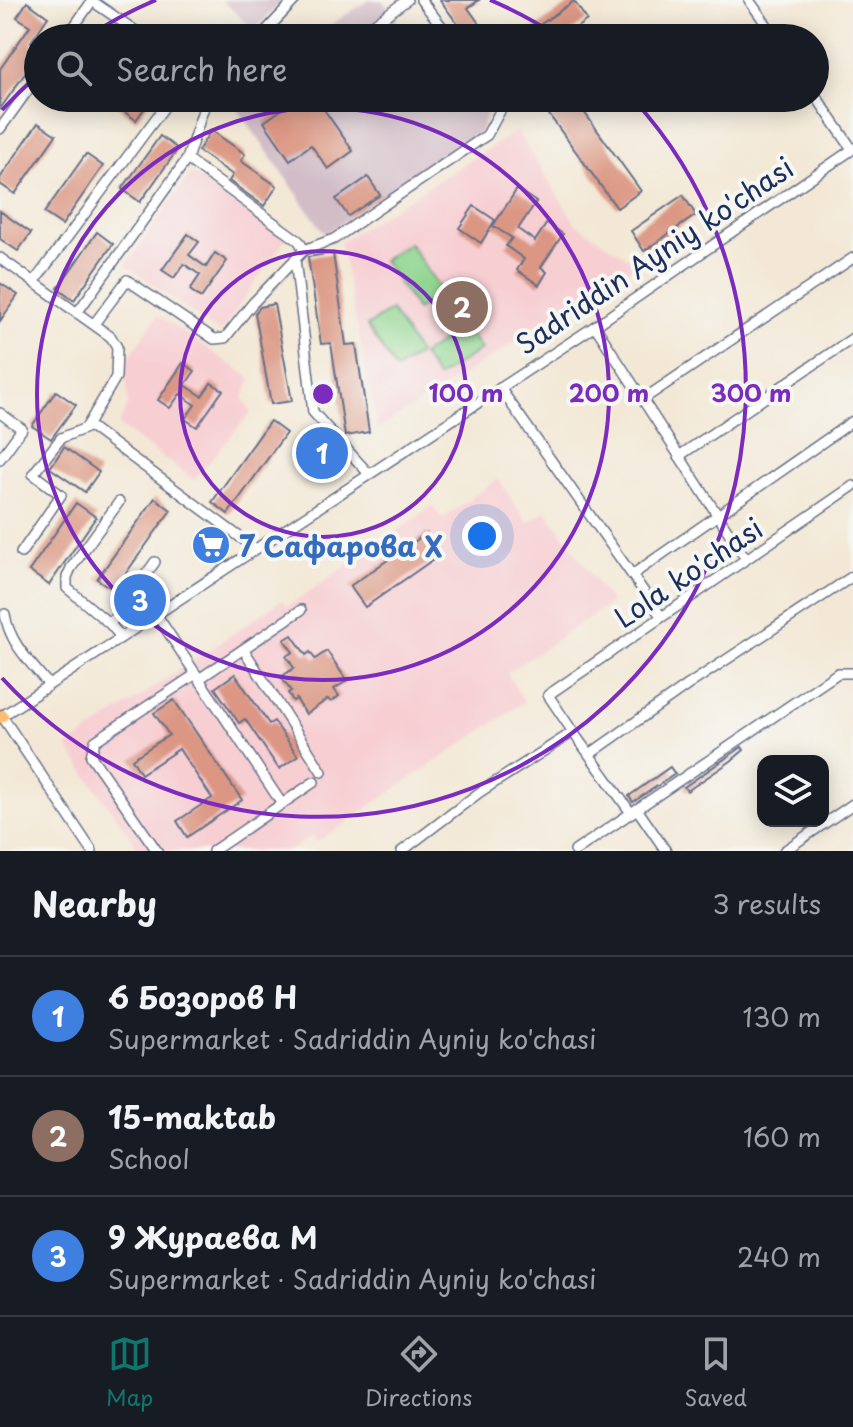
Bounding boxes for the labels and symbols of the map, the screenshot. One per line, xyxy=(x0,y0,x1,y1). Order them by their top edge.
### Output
street label: Sadriddin Ayniy ko'chasi xyxy=(506,146,802,364)
pin: 2 xyxy=(436,277,488,337)
text: 100 m xyxy=(429,374,503,410)
text: 200 m xyxy=(569,374,649,410)
text: 300 m xyxy=(710,374,792,410)
centre of rings xyxy=(309,380,337,408)
pin: 1 xyxy=(296,423,348,483)
street label: Lola ko'chasi xyxy=(605,506,771,638)
your location xyxy=(462,516,502,556)
supermarket icon: 7 Сафарова Х xyxy=(190,524,232,566)
place label: 7 Сафарова Х xyxy=(239,524,442,567)
pin: 3 xyxy=(114,570,166,630)

